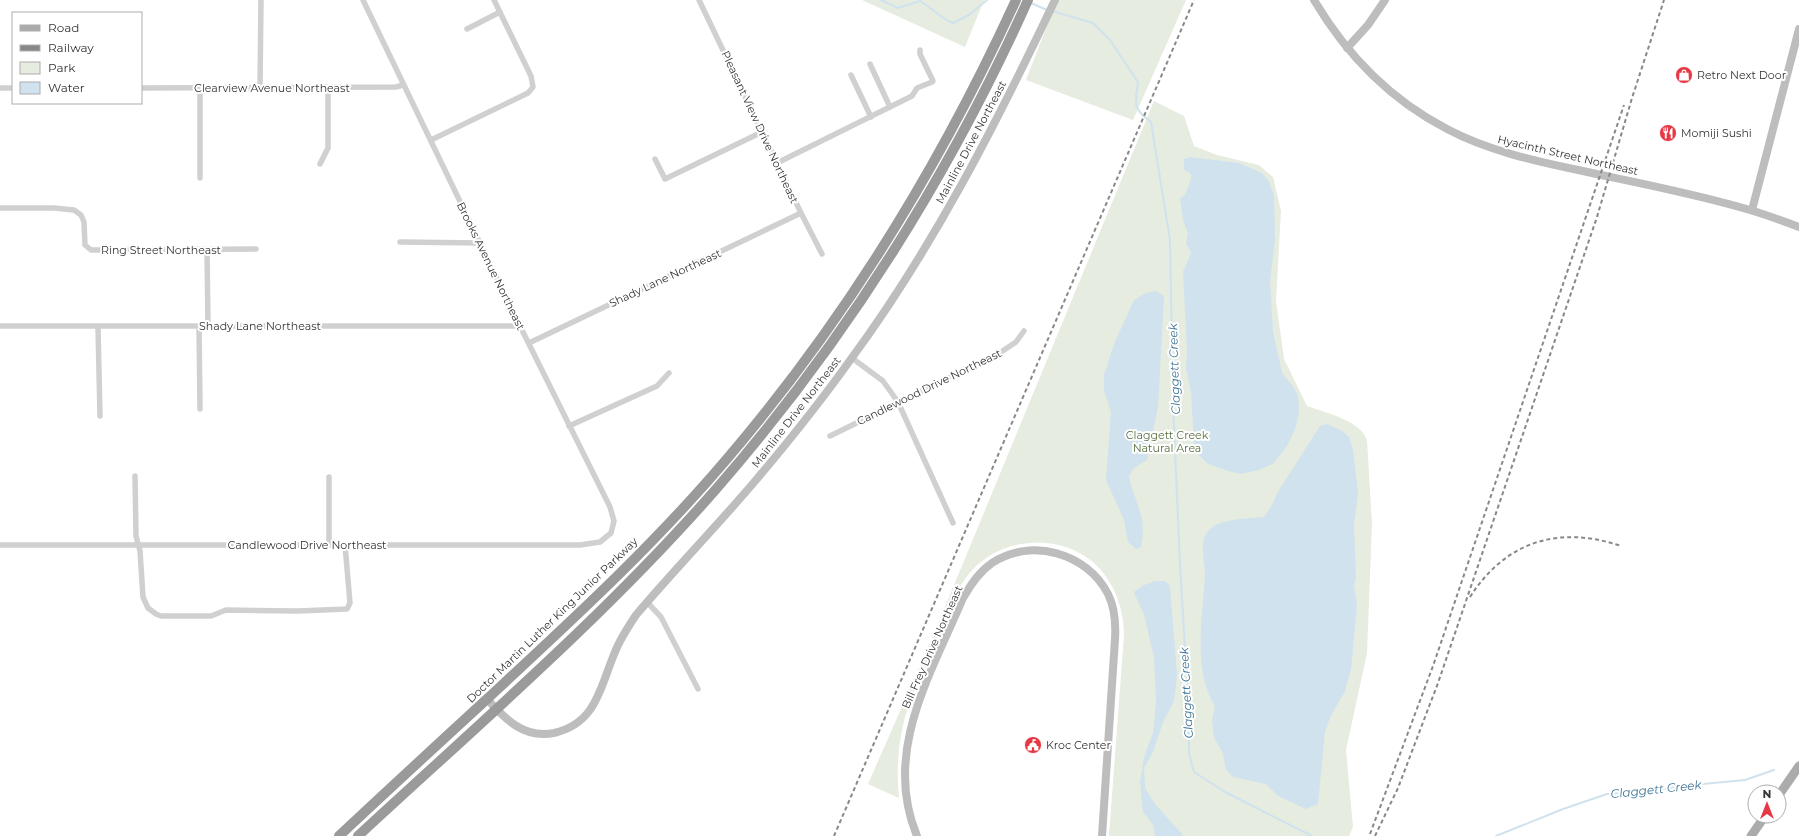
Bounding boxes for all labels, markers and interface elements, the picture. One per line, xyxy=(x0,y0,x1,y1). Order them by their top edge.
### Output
legend xyxy=(12,12,142,104)
text: Road xyxy=(48,20,79,35)
text: Railway xyxy=(48,40,94,55)
street label: Pleasant View Drive Northeast xyxy=(718,48,802,206)
text: Park xyxy=(48,60,76,75)
shop icon: Retro Next Door xyxy=(1674,65,1694,85)
place label: Retro Next Door xyxy=(1697,68,1786,82)
street label: Mainline Drive Northeast xyxy=(933,78,1010,206)
text: Water xyxy=(48,80,85,95)
street label: Clearview Avenue Northeast xyxy=(194,81,350,95)
restaurant icon: Momiji Sushi xyxy=(1658,123,1678,143)
place label: Momiji Sushi xyxy=(1681,126,1752,140)
street label: Hyacinth Street Northeast xyxy=(1496,132,1640,178)
street label: Brooks Avenue Northeast xyxy=(454,200,528,333)
street label: Ring Street Northeast xyxy=(101,243,222,257)
street label: Shady Lane Northeast xyxy=(607,246,724,310)
street label: Shady Lane Northeast xyxy=(199,319,322,333)
water label: Claggett Creek xyxy=(1165,322,1183,415)
street label: Candlewood Drive Northeast xyxy=(854,346,1004,428)
street label: Mainline Drive Northeast xyxy=(748,353,844,470)
park label: Claggett Creek Natural Area xyxy=(1126,428,1209,455)
street label: Doctor Martin Luther King Junior Parkway xyxy=(464,534,640,706)
street label: Candlewood Drive Northeast xyxy=(227,538,387,552)
street label: Bill Frey Drive Northeast xyxy=(898,583,966,711)
water label: Claggett Creek xyxy=(1176,646,1196,739)
public building icon: Kroc Center xyxy=(1023,735,1043,755)
place label: Kroc Center xyxy=(1046,738,1111,752)
water label: Claggett Creek xyxy=(1610,777,1703,801)
north arrow xyxy=(1747,784,1787,824)
text: N xyxy=(1763,787,1771,801)

